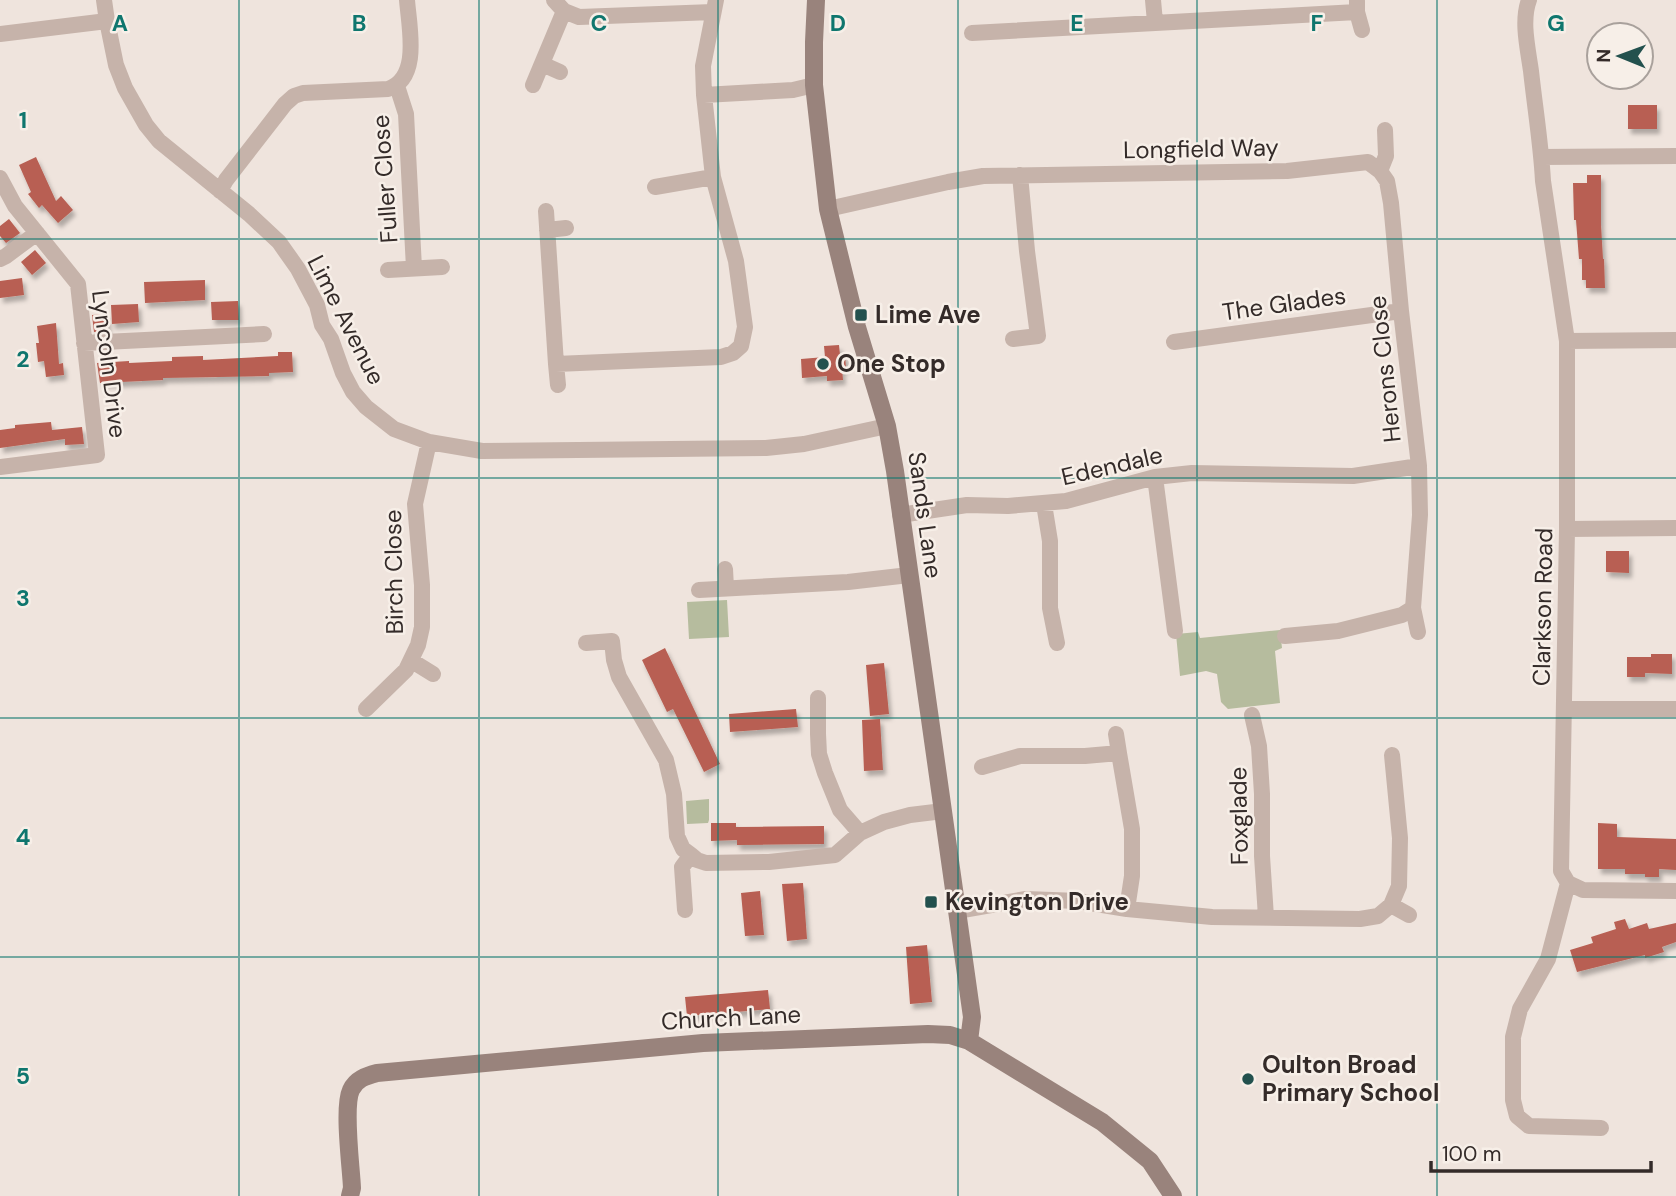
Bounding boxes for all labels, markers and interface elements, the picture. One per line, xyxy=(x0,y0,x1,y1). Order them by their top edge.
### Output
text: A xyxy=(112,8,128,38)
text: B xyxy=(352,8,366,38)
text: C xyxy=(591,8,607,38)
text: D xyxy=(830,8,846,38)
text: E xyxy=(1070,8,1084,38)
text: F xyxy=(1311,8,1324,38)
text: G xyxy=(1547,8,1565,38)
north arrow xyxy=(1585,21,1655,91)
text: N xyxy=(1591,49,1616,63)
text: 1 xyxy=(19,105,27,135)
street label: Fuller Close xyxy=(365,114,404,244)
street label: Longfield Way xyxy=(1123,132,1279,165)
street label: Lime Avenue xyxy=(301,250,392,390)
street label: The Glades xyxy=(1220,279,1348,328)
street label: Lyncoln Drive xyxy=(85,288,134,440)
street label: Herons Close xyxy=(1361,294,1408,444)
place label: Lime Ave xyxy=(875,299,981,330)
marker: Lime Ave xyxy=(853,307,869,323)
text: 2 xyxy=(16,344,30,374)
place label: One Stop xyxy=(837,348,946,379)
marker: One Stop xyxy=(815,356,831,372)
street label: Edendale xyxy=(1058,439,1166,492)
street label: Sands Lane xyxy=(901,450,950,580)
street label: Birch Close xyxy=(377,509,410,635)
street label: Clarkson Road xyxy=(1526,528,1559,686)
text: 3 xyxy=(16,583,30,613)
street label: Foxglade xyxy=(1222,767,1255,865)
text: 4 xyxy=(16,822,31,852)
place label: Kevington Drive xyxy=(945,886,1129,917)
marker: Kevington Drive xyxy=(923,894,939,910)
street label: Church Lane xyxy=(660,998,802,1037)
place label: Oulton Broad Primary School xyxy=(1262,1049,1439,1108)
text: 5 xyxy=(16,1061,30,1091)
marker: Oulton Broad Primary School xyxy=(1240,1071,1256,1087)
scale bar xyxy=(1431,1130,1652,1174)
text: 100 m xyxy=(1442,1140,1502,1168)

